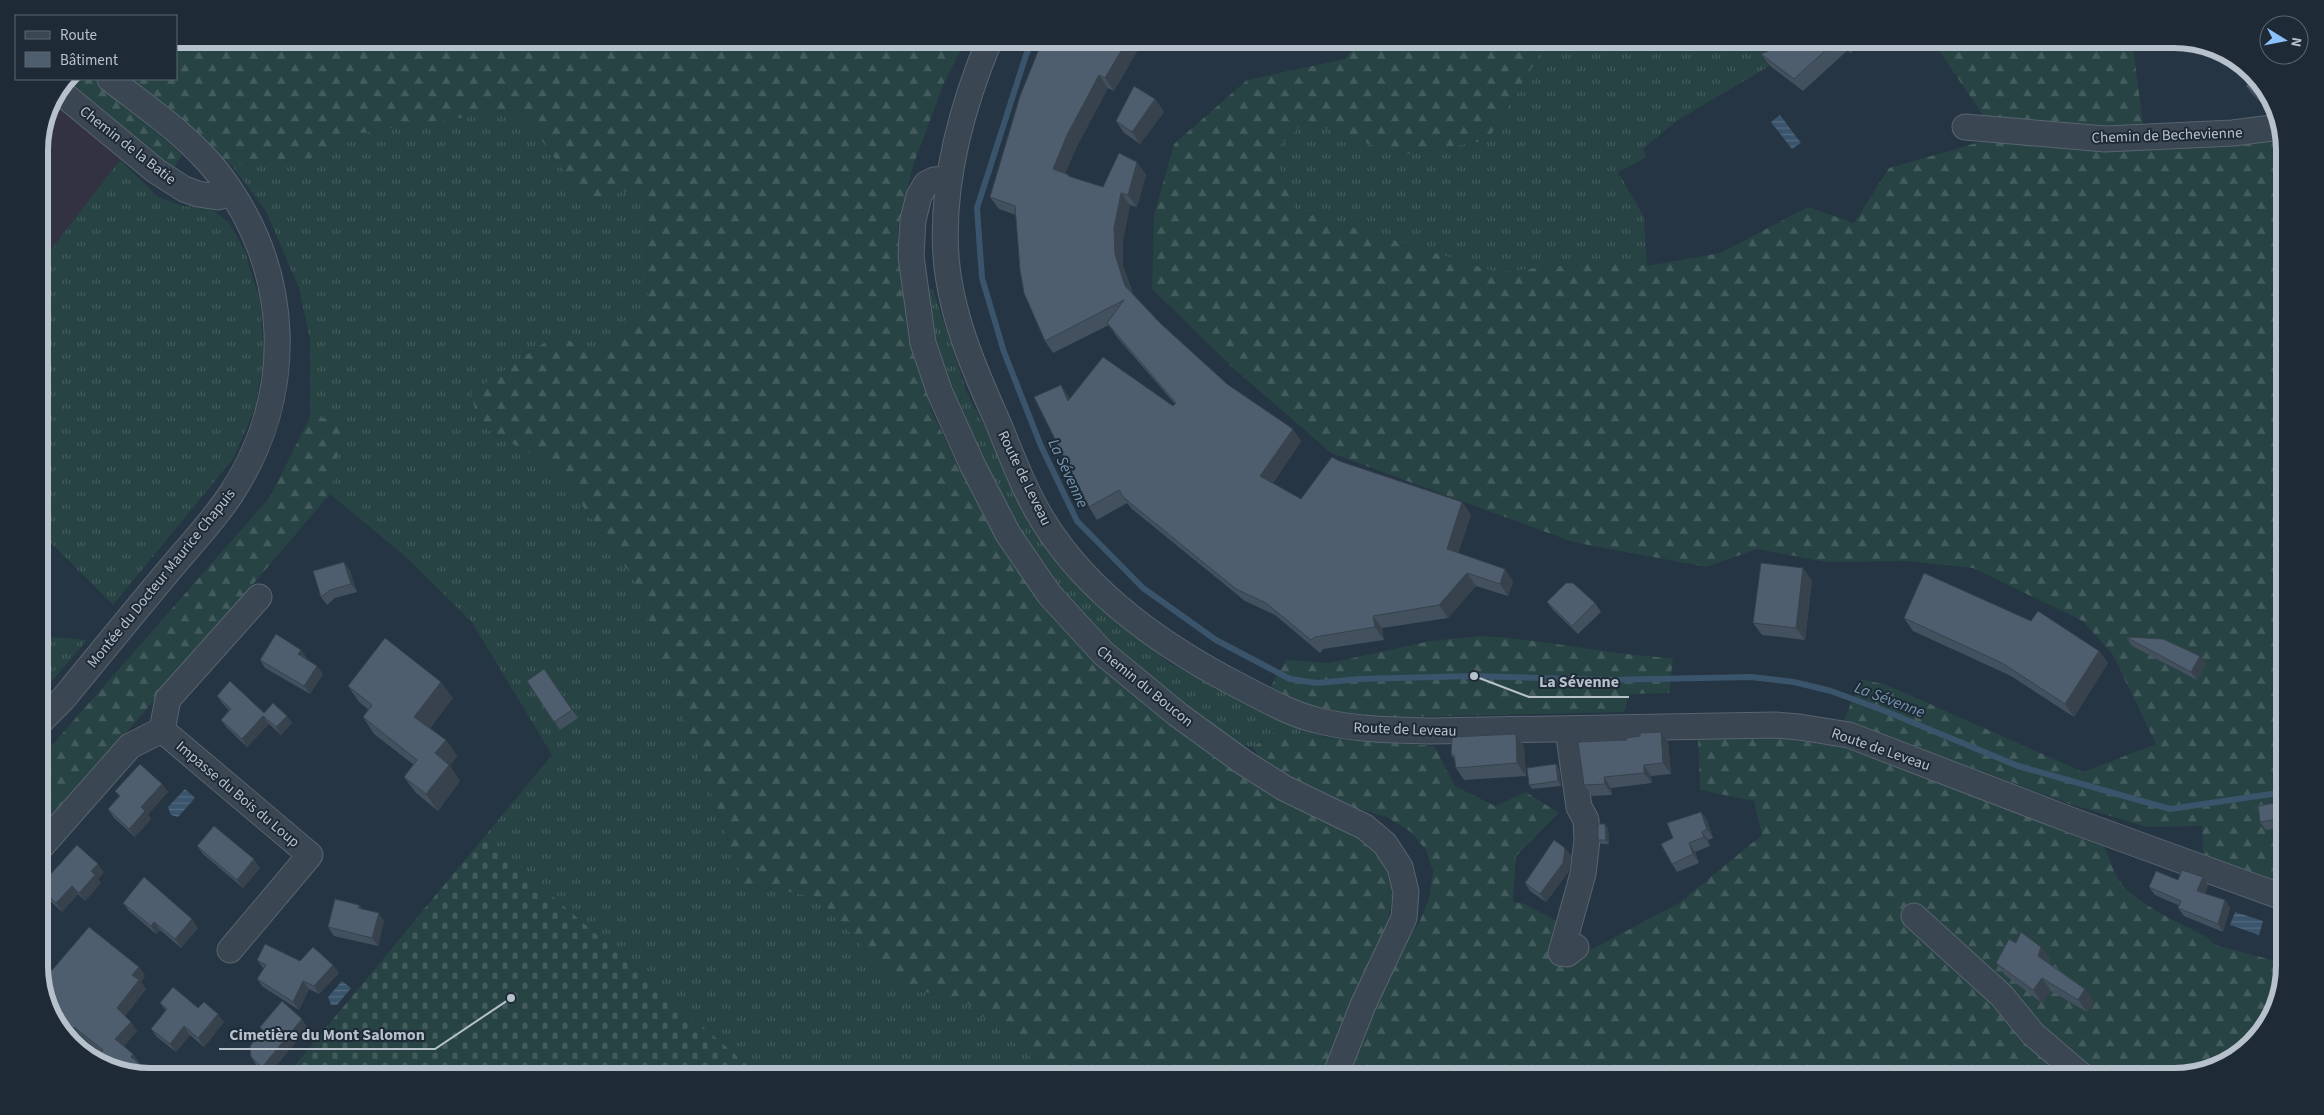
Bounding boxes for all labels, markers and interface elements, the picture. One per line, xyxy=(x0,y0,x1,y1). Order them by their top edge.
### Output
legend xyxy=(15,15,178,80)
north arrow xyxy=(2259,15,2309,65)
text: Route xyxy=(60,25,97,46)
text: N xyxy=(2285,36,2306,48)
text: Bâtiment xyxy=(60,50,118,71)
street label: Chemin de la Batie xyxy=(75,101,180,190)
street label: Chemin de Bechevienne xyxy=(2091,122,2243,149)
street label: Route de Leveau xyxy=(992,427,1057,529)
water label: La Sévenne xyxy=(1043,435,1094,512)
street label: Montée du Docteur Maurice Chapuis xyxy=(82,484,240,673)
street label: Chemin du Boucon xyxy=(1092,641,1198,732)
callout: La Sévenne xyxy=(1529,666,1629,697)
text: La Sévenne xyxy=(1539,671,1619,693)
water label: La Sévenne xyxy=(1851,676,1928,724)
street label: Route de Leveau xyxy=(1353,717,1457,742)
street label: Route de Leveau xyxy=(1829,723,1933,776)
street label: Impasse du Bois du Loup xyxy=(171,736,304,852)
callout: Cimetière du Mont Salomon xyxy=(219,1018,435,1049)
text: Cimetière du Mont Salomon xyxy=(229,1024,425,1046)

